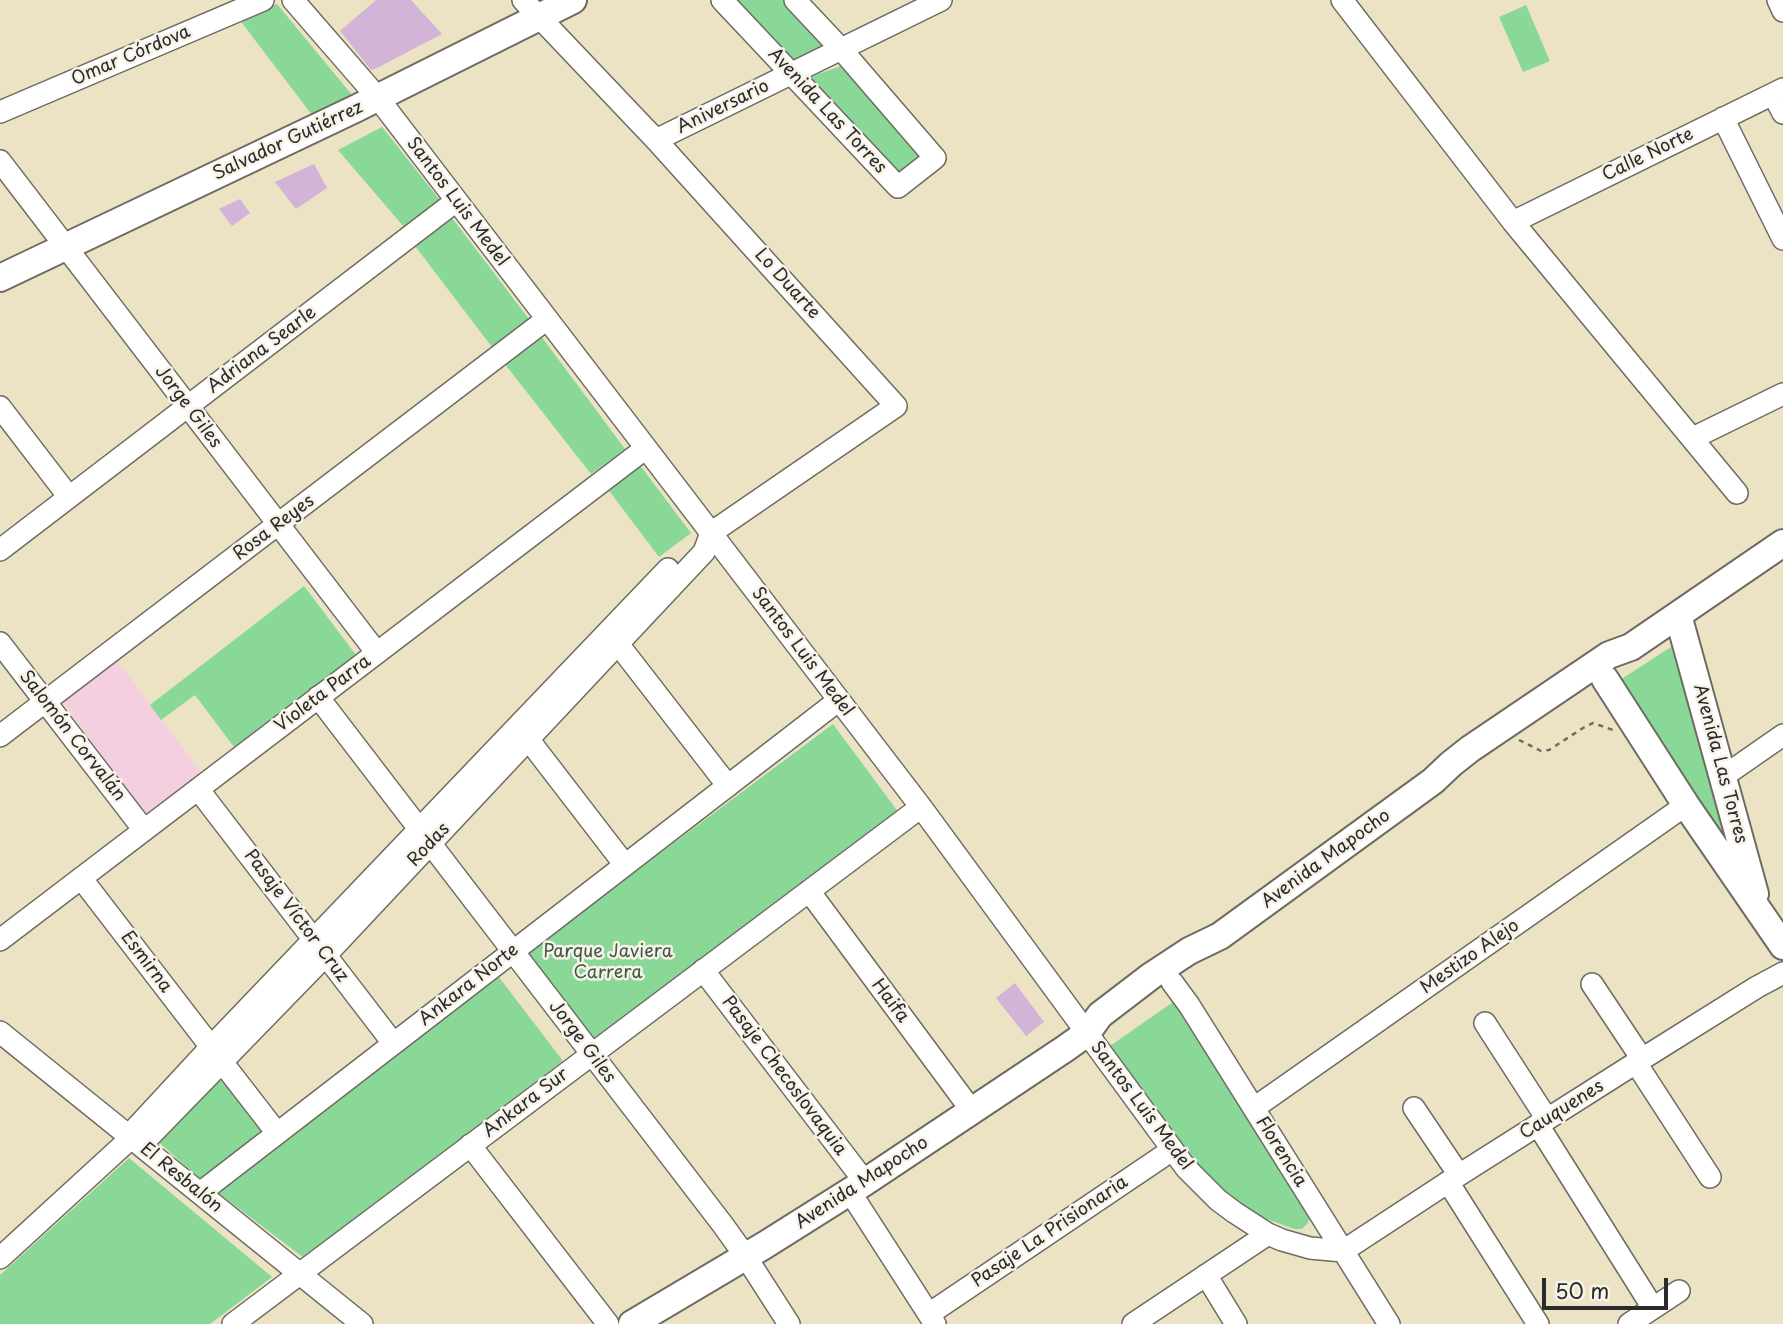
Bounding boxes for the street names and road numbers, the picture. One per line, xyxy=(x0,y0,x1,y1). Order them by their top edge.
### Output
street label: Omar Córdova xyxy=(68,21,194,91)
street label: Avenida Las Torres xyxy=(763,44,891,178)
street label: Aniversario xyxy=(673,75,773,139)
street label: Salvador Gutiérrez xyxy=(210,97,366,185)
street label: Calle Norte xyxy=(1599,124,1697,186)
street label: Santos Luis Medel xyxy=(401,133,513,271)
street label: Lo Duarte xyxy=(750,244,824,324)
street label: Adriana Searle xyxy=(203,302,321,398)
street label: Jorge Giles xyxy=(150,361,226,453)
street label: Rosa Reyes xyxy=(229,491,319,565)
street label: Santos Luis Medel xyxy=(746,583,858,721)
street label: Violeta Parra xyxy=(271,651,375,737)
street label: Salomón Corvalán xyxy=(14,666,130,806)
street label: Avenida Las Torres xyxy=(1688,682,1752,846)
street label: Avenida Mapocho xyxy=(1257,805,1395,913)
street label: Rodas xyxy=(403,819,455,871)
street label: Pasaje Víctor Cruz xyxy=(239,846,353,986)
street label: Mestizo Alejo xyxy=(1417,915,1523,999)
street label: Esmirna xyxy=(116,927,176,997)
street label: Ankara Norte xyxy=(415,939,523,1031)
street label: Haifa xyxy=(867,975,913,1027)
street label: Pasaje Checoslovaquia xyxy=(717,992,851,1160)
street label: Jorge Giles xyxy=(544,996,620,1088)
street label: Santos Luis Medel xyxy=(1085,1037,1197,1175)
street label: Ankara Sur xyxy=(479,1064,573,1142)
street label: Cauquenes xyxy=(1516,1076,1608,1144)
street label: Florencia xyxy=(1251,1113,1311,1191)
street label: Avenida Mapocho xyxy=(792,1132,932,1234)
street label: El Resbalón xyxy=(136,1138,226,1218)
street label: Pasaje La Prisionaria xyxy=(968,1172,1132,1292)

